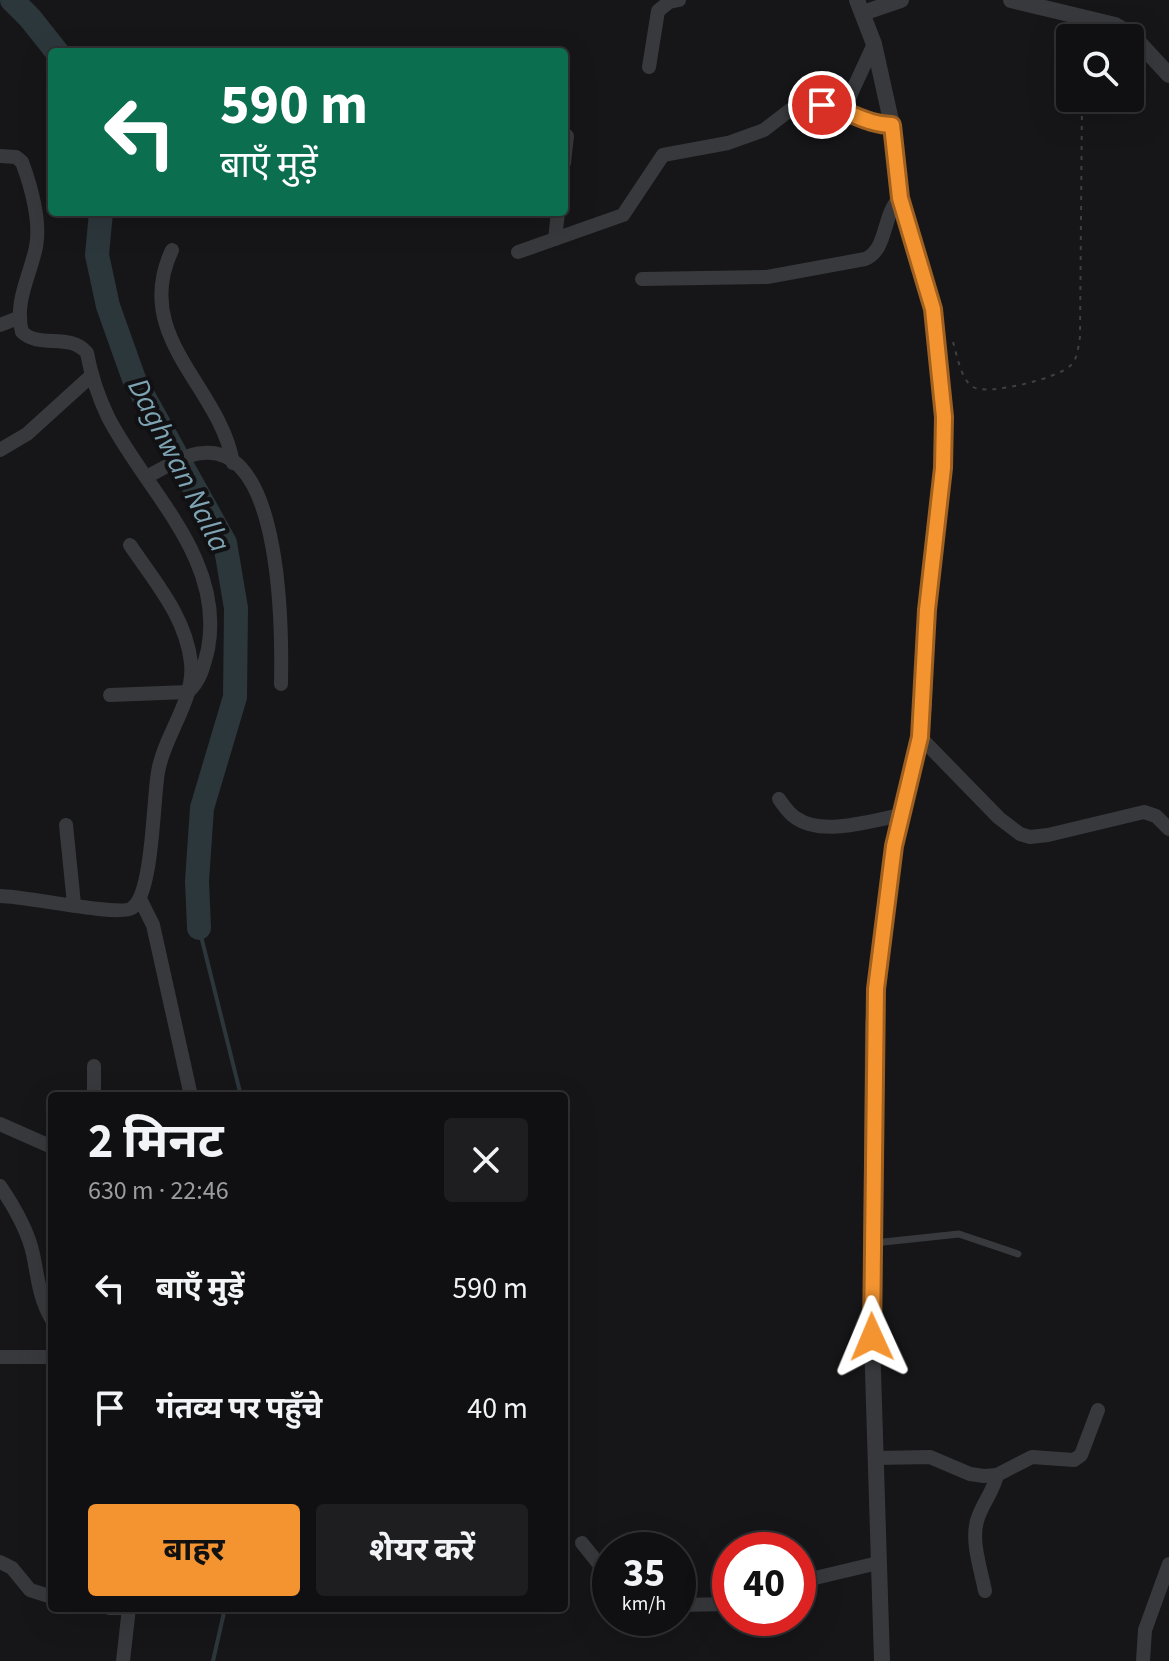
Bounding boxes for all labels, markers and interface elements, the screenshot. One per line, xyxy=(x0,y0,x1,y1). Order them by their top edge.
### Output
map controls xyxy=(1056,24,1144,112)
button: search xyxy=(1056,24,1144,112)
text: 590 m xyxy=(220,66,368,145)
pin xyxy=(788,71,856,139)
icon: left xyxy=(88,80,192,184)
icon: arrive xyxy=(800,83,844,127)
text: बाएँ मुड़ें xyxy=(220,140,318,191)
water label: Daghwan Nalla xyxy=(117,371,241,559)
text: 2 मिनट xyxy=(88,1108,224,1176)
button: close xyxy=(444,1118,528,1202)
text: 630 m · 22:46 xyxy=(88,1172,229,1209)
icon: left xyxy=(88,1266,132,1310)
text: बाएँ मुड़ें xyxy=(156,1267,244,1310)
text: 590 m xyxy=(452,1267,528,1310)
position arrow xyxy=(830,1295,914,1379)
icon: arrive xyxy=(88,1386,132,1430)
text: गंतव्य पर पहुँचे xyxy=(156,1387,322,1430)
text: 40 m xyxy=(467,1387,528,1430)
button: बाहर xyxy=(88,1504,300,1596)
button: शेयर करें xyxy=(316,1504,528,1596)
speed limit sign: 40 xyxy=(712,1532,816,1636)
text: 35 xyxy=(623,1545,665,1602)
text: km/h xyxy=(622,1590,666,1618)

